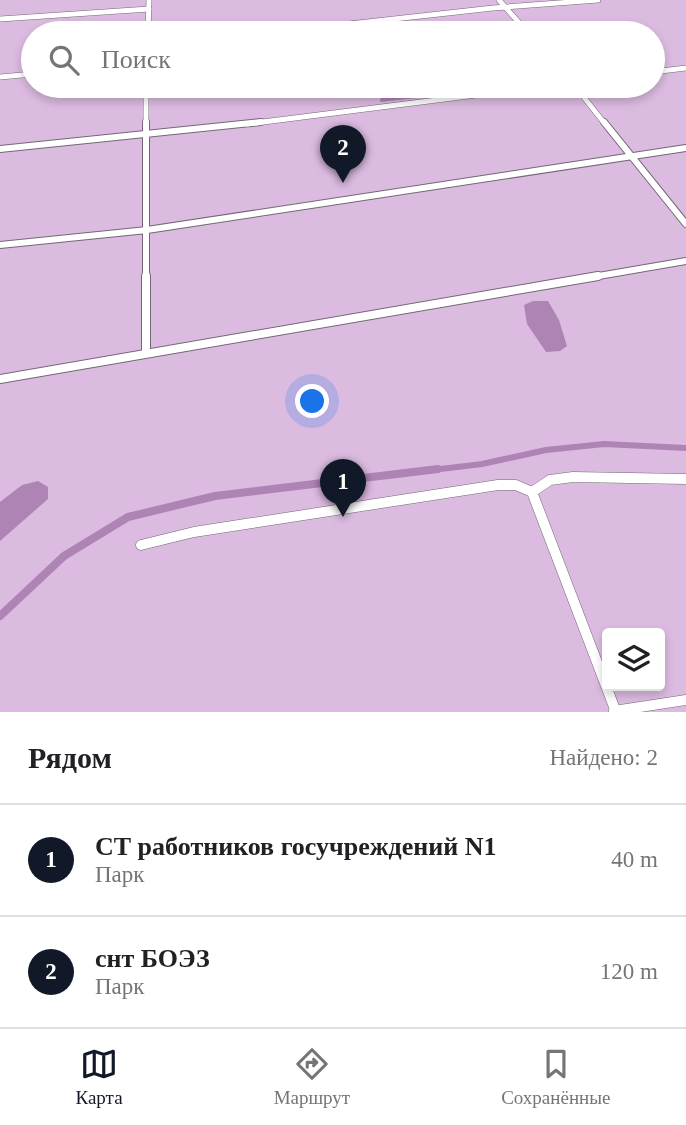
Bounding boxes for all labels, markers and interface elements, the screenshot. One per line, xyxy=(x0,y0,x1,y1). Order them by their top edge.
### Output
search box xyxy=(21,21,665,98)
icon: search xyxy=(45,41,83,79)
text: Поиск xyxy=(101,45,171,74)
pin: 2 xyxy=(320,125,366,183)
your location xyxy=(295,384,329,418)
pin: 1 xyxy=(320,459,366,517)
map controls xyxy=(602,628,665,691)
button: layers xyxy=(602,628,665,691)
text: Рядом xyxy=(28,741,112,774)
text: Найдено: 2 xyxy=(550,745,658,770)
text: СТ работников госучреждений N1 xyxy=(95,832,496,861)
text: 1 xyxy=(45,847,57,872)
text: 40 m xyxy=(611,847,658,872)
text: Парк xyxy=(95,862,145,887)
text: снт БОЭЗ xyxy=(95,944,210,973)
text: 2 xyxy=(45,959,57,984)
text: 120 m xyxy=(600,959,658,984)
text: Парк xyxy=(95,974,145,999)
tab: Карта xyxy=(76,1045,123,1109)
tab: Маршрут xyxy=(274,1045,350,1109)
tab: Сохранённые xyxy=(501,1045,610,1109)

